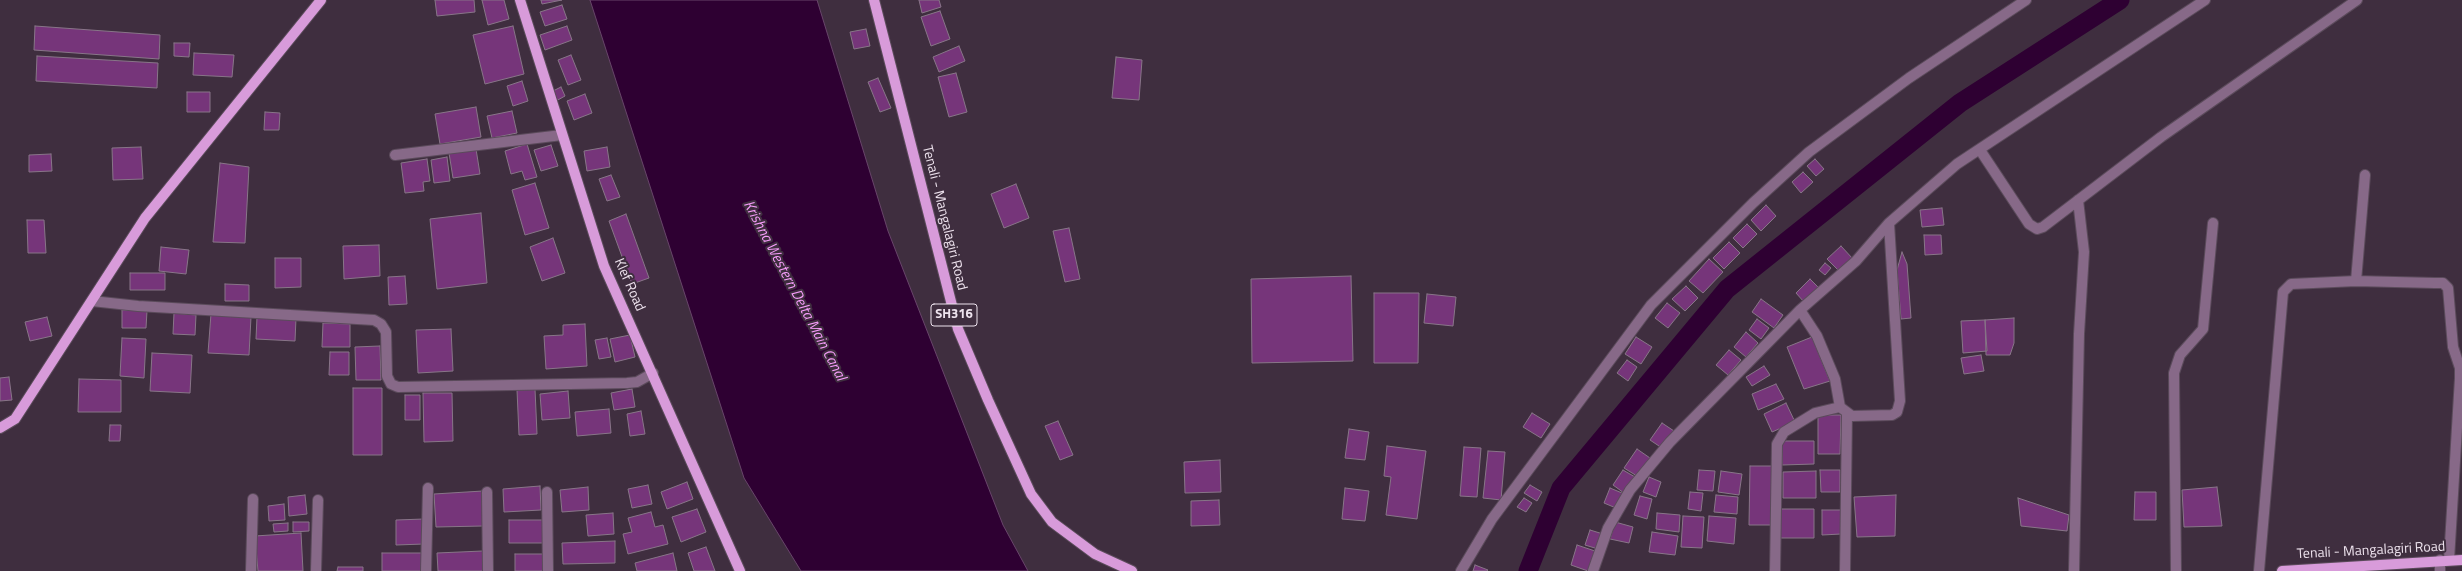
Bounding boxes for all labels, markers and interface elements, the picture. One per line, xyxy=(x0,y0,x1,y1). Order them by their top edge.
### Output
street label: Tenali - Mangalagiri Road xyxy=(918,144,970,292)
water label: Krishna Western Delta Main Canal xyxy=(739,198,849,384)
street label: Klef Road xyxy=(610,256,648,314)
road number: SH316 xyxy=(931,304,977,326)
street label: Tenali - Mangalagiri Road xyxy=(2296,539,2446,563)

